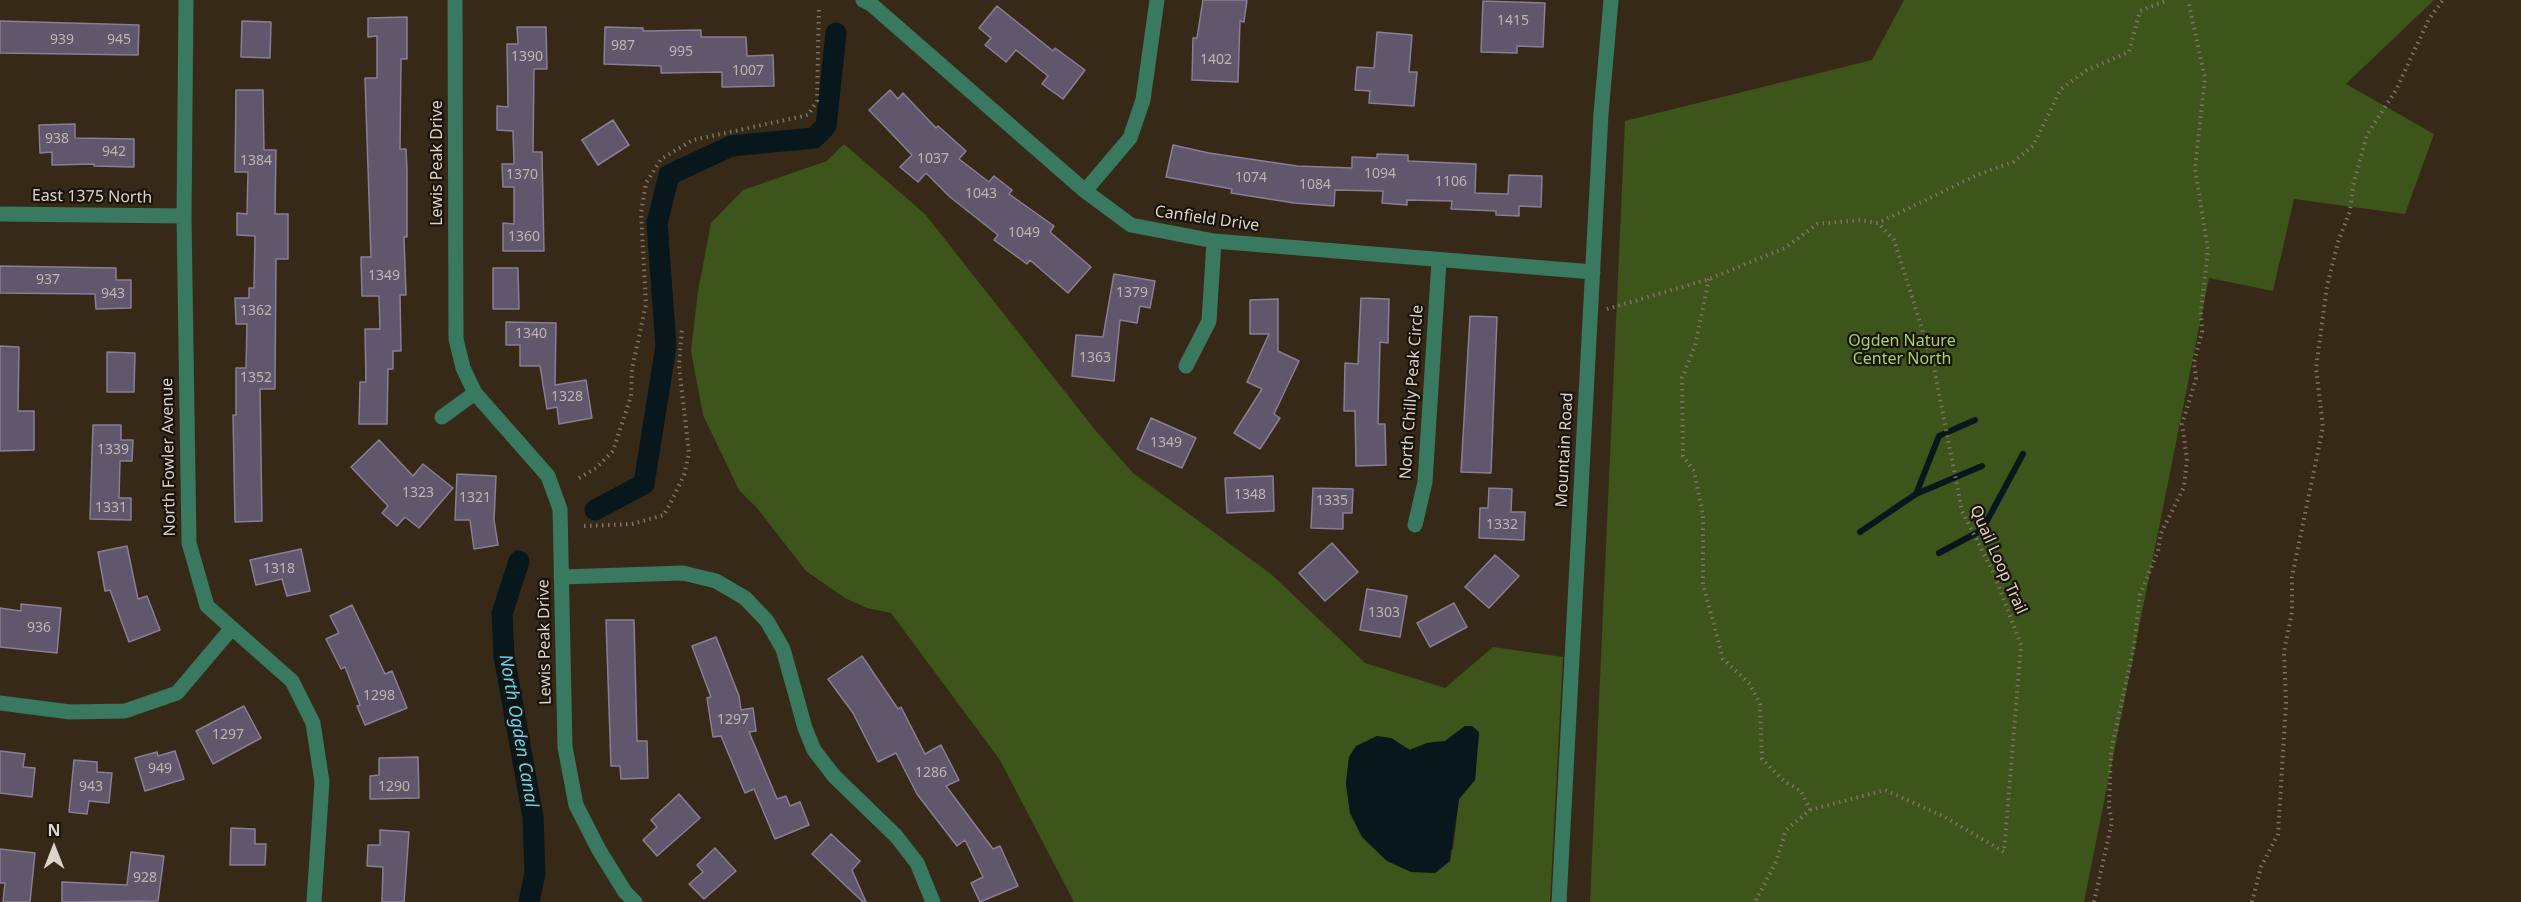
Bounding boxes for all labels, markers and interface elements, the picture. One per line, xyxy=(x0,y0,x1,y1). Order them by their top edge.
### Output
house number: 1415 xyxy=(1497,13,1529,29)
house number: 939 xyxy=(50,32,74,48)
house number: 945 xyxy=(107,32,131,48)
house number: 987 xyxy=(611,38,635,54)
house number: 995 xyxy=(669,44,693,60)
house number: 1390 xyxy=(511,49,543,65)
house number: 1402 xyxy=(1200,52,1232,68)
house number: 1007 xyxy=(732,63,764,79)
street label: Lewis Peak Drive xyxy=(427,100,447,226)
house number: 938 xyxy=(45,131,69,147)
house number: 942 xyxy=(102,144,126,160)
house number: 1037 xyxy=(917,151,949,167)
house number: 1384 xyxy=(240,153,272,169)
house number: 1094 xyxy=(1364,166,1396,182)
house number: 1370 xyxy=(506,167,538,183)
house number: 1074 xyxy=(1235,170,1267,186)
house number: 1106 xyxy=(1435,174,1467,190)
house number: 1084 xyxy=(1299,177,1331,193)
street label: East 1375 North xyxy=(32,186,152,208)
house number: 1043 xyxy=(965,186,997,202)
street label: Canfield Drive xyxy=(1154,202,1260,236)
house number: 1049 xyxy=(1008,225,1040,241)
house number: 1360 xyxy=(508,229,540,245)
house number: 1349 xyxy=(368,268,400,284)
house number: 937 xyxy=(36,272,60,288)
house number: 1379 xyxy=(1116,285,1148,301)
house number: 943 xyxy=(101,286,125,302)
house number: 1362 xyxy=(240,303,272,319)
street label: North Chilly Peak Circle xyxy=(1396,304,1428,480)
house number: 1340 xyxy=(515,326,547,342)
park label: Ogden Nature Center North xyxy=(1848,331,1956,369)
house number: 1363 xyxy=(1079,350,1111,366)
house number: 1352 xyxy=(240,370,272,386)
street label: North Fowler Avenue xyxy=(158,378,180,536)
house number: 1328 xyxy=(551,389,583,405)
street label: Mountain Road xyxy=(1552,392,1578,508)
house number: 1349 xyxy=(1150,435,1182,451)
house number: 1339 xyxy=(97,442,129,458)
house number: 1323 xyxy=(402,485,434,501)
house number: 1348 xyxy=(1234,487,1266,503)
house number: 1321 xyxy=(459,490,491,506)
house number: 1335 xyxy=(1316,493,1348,509)
house number: 1331 xyxy=(95,500,127,516)
street label: Quail Loop Trail xyxy=(1965,503,2031,617)
house number: 1332 xyxy=(1486,517,1518,533)
house number: 1318 xyxy=(263,561,295,577)
street label: Lewis Peak Drive xyxy=(534,579,556,705)
house number: 1303 xyxy=(1368,605,1400,621)
house number: 936 xyxy=(27,620,51,636)
water label: North Ogden Canal xyxy=(494,653,542,809)
house number: 1298 xyxy=(363,688,395,704)
house number: 1297 xyxy=(717,712,749,728)
house number: 1297 xyxy=(212,727,244,743)
house number: 949 xyxy=(148,761,172,777)
house number: 1286 xyxy=(915,765,947,781)
house number: 943 xyxy=(79,779,103,795)
house number: 1290 xyxy=(378,779,410,795)
north arrow xyxy=(24,818,84,878)
text: N xyxy=(47,819,61,841)
house number: 928 xyxy=(133,870,157,886)

